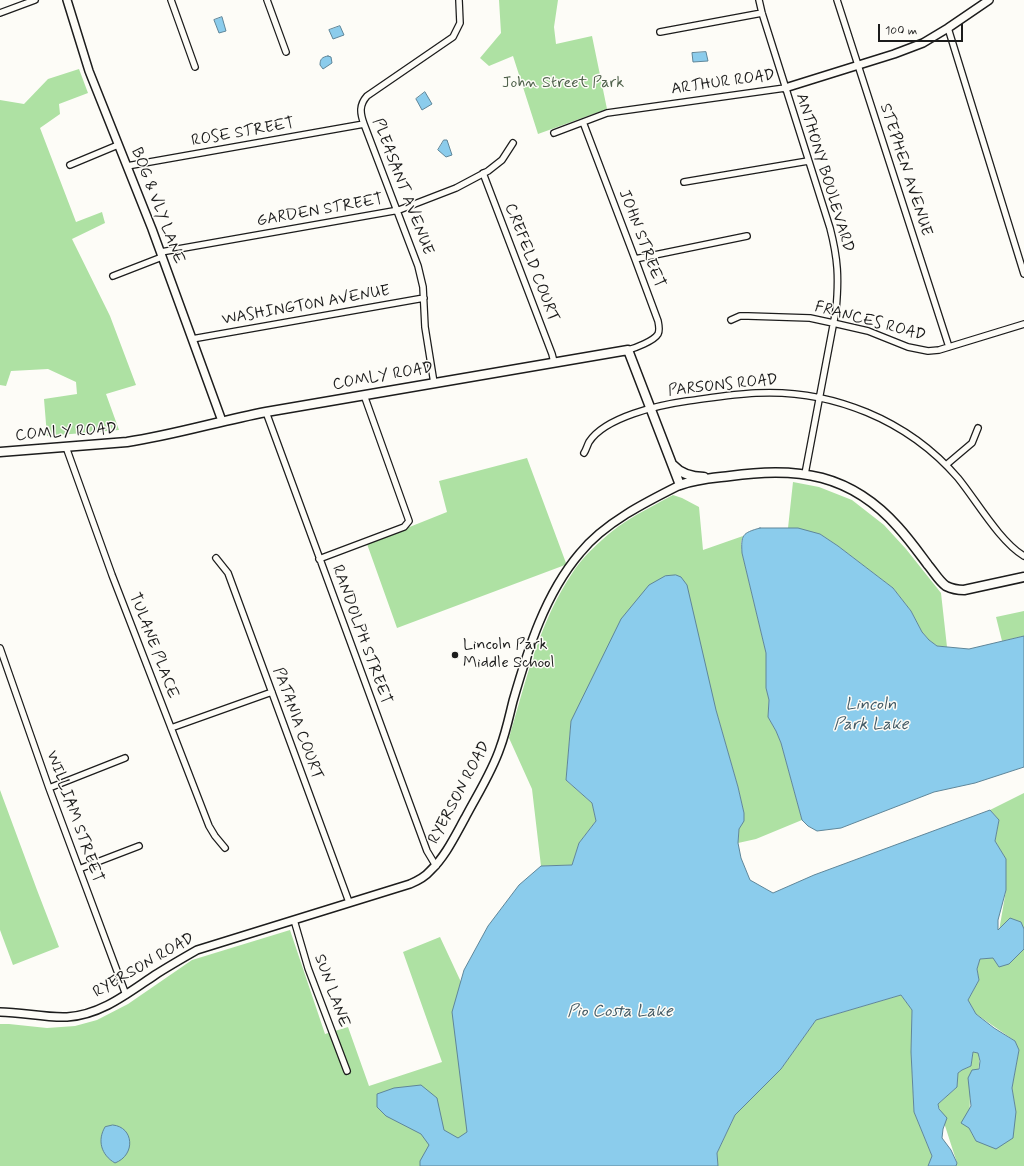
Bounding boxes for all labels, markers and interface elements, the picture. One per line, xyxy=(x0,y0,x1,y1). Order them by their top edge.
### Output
scale bar xyxy=(880,16,965,42)
text: 100 m xyxy=(885,23,917,39)
street label: ARTHUR ROAD xyxy=(670,66,776,100)
park label: John Street Park xyxy=(502,74,624,94)
street label: ANTHONY BOULEVARD xyxy=(791,91,857,255)
street label: STEPHEN AVENUE xyxy=(874,101,936,239)
street label: ROSE STREET xyxy=(190,114,296,152)
street label: PLEASANT AVENUE xyxy=(367,116,437,258)
street label: BOG & VLY LANE xyxy=(126,145,188,267)
street label: JOHN STREET xyxy=(613,187,669,291)
street label: GARDEN STREET xyxy=(255,190,385,232)
street label: CREFELD COURT xyxy=(500,201,562,325)
street label: WASHINGTON AVENUE xyxy=(220,282,392,330)
street label: FRANCES ROAD xyxy=(812,298,928,346)
street label: COMLY ROAD xyxy=(331,359,435,395)
street label: PARSONS ROAD xyxy=(667,371,779,401)
street label: COMLY ROAD xyxy=(14,420,118,446)
street label: RANDOLPH STREET xyxy=(327,563,395,707)
street label: TULANE PLACE xyxy=(124,590,182,702)
place label: Lincoln Park Middle School xyxy=(463,636,554,674)
marker: Lincoln Park Middle School xyxy=(450,650,460,660)
street label: PATANIA COURT xyxy=(268,665,326,783)
water label: Lincoln Park Lake xyxy=(834,695,908,735)
street label: RYERSON ROAD xyxy=(425,738,495,848)
street label: WILLIAM STREET xyxy=(41,748,107,886)
street label: RYERSON ROAD xyxy=(90,929,198,1003)
street label: SUN LANE xyxy=(309,952,353,1030)
water label: Pio Costa Lake xyxy=(567,1002,673,1022)

